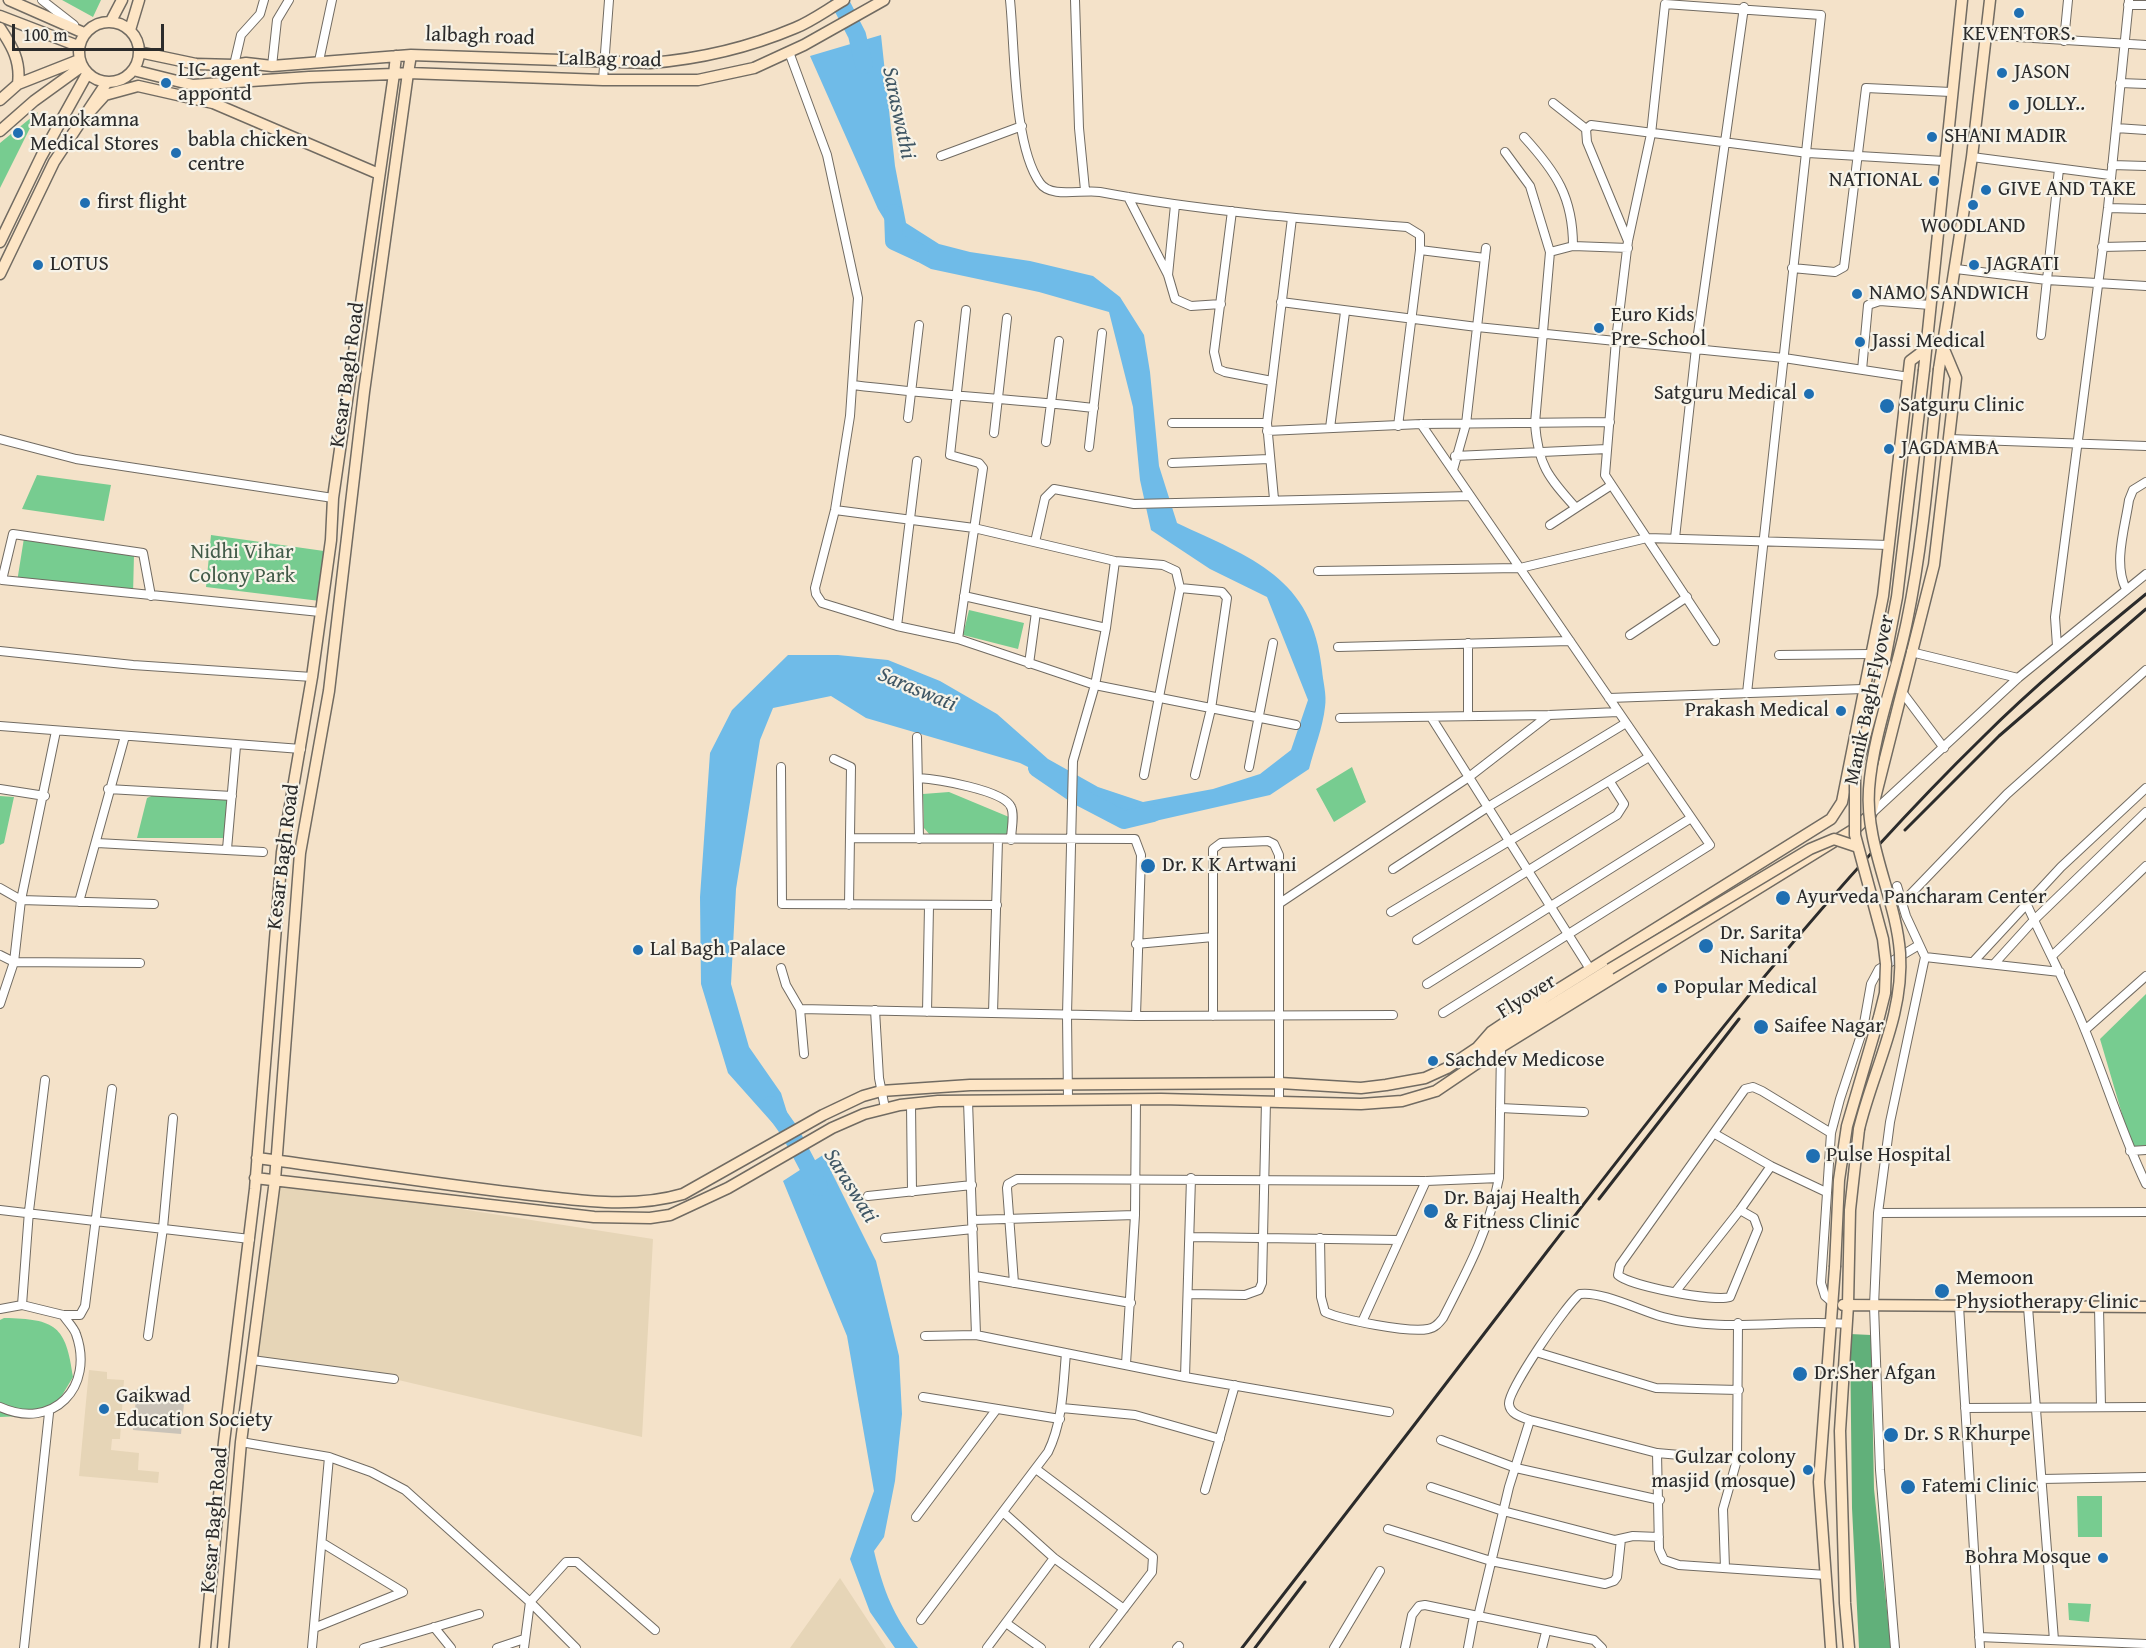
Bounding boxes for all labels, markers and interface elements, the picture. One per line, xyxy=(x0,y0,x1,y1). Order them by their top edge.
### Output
marker: KEVENTORS. xyxy=(2012,6,2026,20)
scale bar xyxy=(15,12,166,50)
text: 100 m xyxy=(23,21,68,48)
street label: lalbagh road xyxy=(425,22,535,52)
place label: KEVENTORS. xyxy=(1962,22,2076,48)
street label: LalBag road xyxy=(558,47,662,73)
place label: LIC agent appontd xyxy=(178,58,260,108)
place label: JASON xyxy=(2014,60,2070,86)
water label: Saraswathi xyxy=(875,64,921,162)
marker: JASON xyxy=(1995,66,2009,80)
marker: LIC agent appontd xyxy=(159,76,173,90)
place label: JOLLY.. xyxy=(2026,92,2085,118)
marker: JOLLY.. xyxy=(2007,98,2021,112)
place label: Manokamna Medical Stores xyxy=(30,108,159,158)
place label: SHANI MADIR xyxy=(1944,124,2067,150)
marker: Manokamna Medical Stores xyxy=(11,126,25,140)
place label: babla chicken centre xyxy=(188,128,308,178)
marker: SHANI MADIR xyxy=(1925,130,1939,144)
marker: babla chicken centre xyxy=(169,146,183,160)
place label: NATIONAL xyxy=(1829,168,1922,194)
marker: NATIONAL xyxy=(1927,174,1941,188)
place label: GIVE AND TAKE xyxy=(1998,177,2136,203)
marker: GIVE AND TAKE xyxy=(1979,183,1993,197)
place label: first flight xyxy=(97,190,187,216)
marker: first flight xyxy=(78,196,92,210)
marker: WOODLAND xyxy=(1966,198,1980,212)
place label: WOODLAND xyxy=(1920,214,2026,240)
place label: LOTUS xyxy=(50,252,109,278)
place label: JAGRATI xyxy=(1986,252,2059,278)
marker: LOTUS xyxy=(31,258,45,272)
marker: JAGRATI xyxy=(1967,258,1981,272)
place label: NAMO SANDWICH xyxy=(1869,281,2029,307)
marker: NAMO SANDWICH xyxy=(1850,287,1864,301)
street label: Kesar Bagh Road xyxy=(325,301,371,449)
place label: Euro Kids Pre-School xyxy=(1611,303,1706,353)
marker: Euro Kids Pre-School xyxy=(1592,321,1606,335)
place label: Jassi Medical xyxy=(1872,329,1985,355)
marker: Jassi Medical xyxy=(1853,335,1867,349)
place label: Satguru Medical xyxy=(1654,381,1797,407)
marker: Satguru Medical xyxy=(1802,387,1816,401)
place label: Satguru Clinic xyxy=(1900,393,2024,419)
marker: Satguru Clinic xyxy=(1878,397,1896,415)
place label: JAGDAMBA xyxy=(1901,436,1999,462)
marker: JAGDAMBA xyxy=(1882,442,1896,456)
park label: Nidhi Vihar Colony Park xyxy=(189,540,295,590)
street label: Manik Bagh Flyover xyxy=(1840,612,1900,788)
water label: Saraswati xyxy=(874,662,960,718)
place label: Prakash Medical xyxy=(1685,698,1829,724)
marker: Prakash Medical xyxy=(1834,704,1848,718)
street label: Kesar Bagh Road xyxy=(263,783,305,931)
place label: Dr. K K Artwani xyxy=(1162,853,1297,879)
marker: Dr. K K Artwani xyxy=(1139,857,1157,875)
place label: Ayurveda Pancharam Center xyxy=(1796,885,2047,911)
marker: Ayurveda Pancharam Center xyxy=(1774,889,1792,907)
place label: Dr. Sarita Nichani xyxy=(1720,921,1802,971)
place label: Lal Bagh Palace xyxy=(650,937,786,963)
marker: Dr. Sarita Nichani xyxy=(1697,937,1715,955)
marker: Lal Bagh Palace xyxy=(631,943,645,957)
street label: Flyover xyxy=(1493,969,1561,1025)
place label: Popular Medical xyxy=(1674,975,1817,1001)
marker: Popular Medical xyxy=(1655,981,1669,995)
place label: Saifee Nagar xyxy=(1774,1014,1884,1040)
marker: Saifee Nagar xyxy=(1752,1018,1770,1036)
place label: Sachdev Medicose xyxy=(1445,1048,1604,1074)
marker: Sachdev Medicose xyxy=(1426,1054,1440,1068)
place label: Pulse Hospital xyxy=(1826,1143,1951,1169)
water label: Saraswati xyxy=(817,1144,883,1228)
marker: Pulse Hospital xyxy=(1804,1147,1822,1165)
place label: Dr. Bajaj Health & Fitness Clinic xyxy=(1444,1186,1580,1236)
marker: Dr. Bajaj Health & Fitness Clinic xyxy=(1422,1202,1440,1220)
place label: Memoon Physiotherapy Clinic xyxy=(1956,1266,2139,1316)
marker: Memoon Physiotherapy Clinic xyxy=(1933,1282,1951,1300)
place label: Dr.Sher Afgan xyxy=(1814,1361,1936,1387)
marker: Dr.Sher Afgan xyxy=(1791,1365,1809,1383)
place label: Gaikwad Education Society xyxy=(116,1384,273,1434)
marker: Gaikwad Education Society xyxy=(97,1402,111,1416)
place label: Dr. S R Khurpe xyxy=(1904,1422,2031,1448)
marker: Dr. S R Khurpe xyxy=(1882,1426,1900,1444)
place label: Gulzar colony masjid (mosque) xyxy=(1651,1445,1796,1495)
street label: Kesar Bagh Road xyxy=(196,1446,234,1594)
marker: Gulzar colony masjid (mosque) xyxy=(1801,1463,1815,1477)
place label: Fatemi Clinic xyxy=(1922,1474,2036,1500)
marker: Fatemi Clinic xyxy=(1899,1478,1917,1496)
place label: Bohra Mosque xyxy=(1965,1545,2091,1571)
marker: Bohra Mosque xyxy=(2096,1551,2110,1565)

